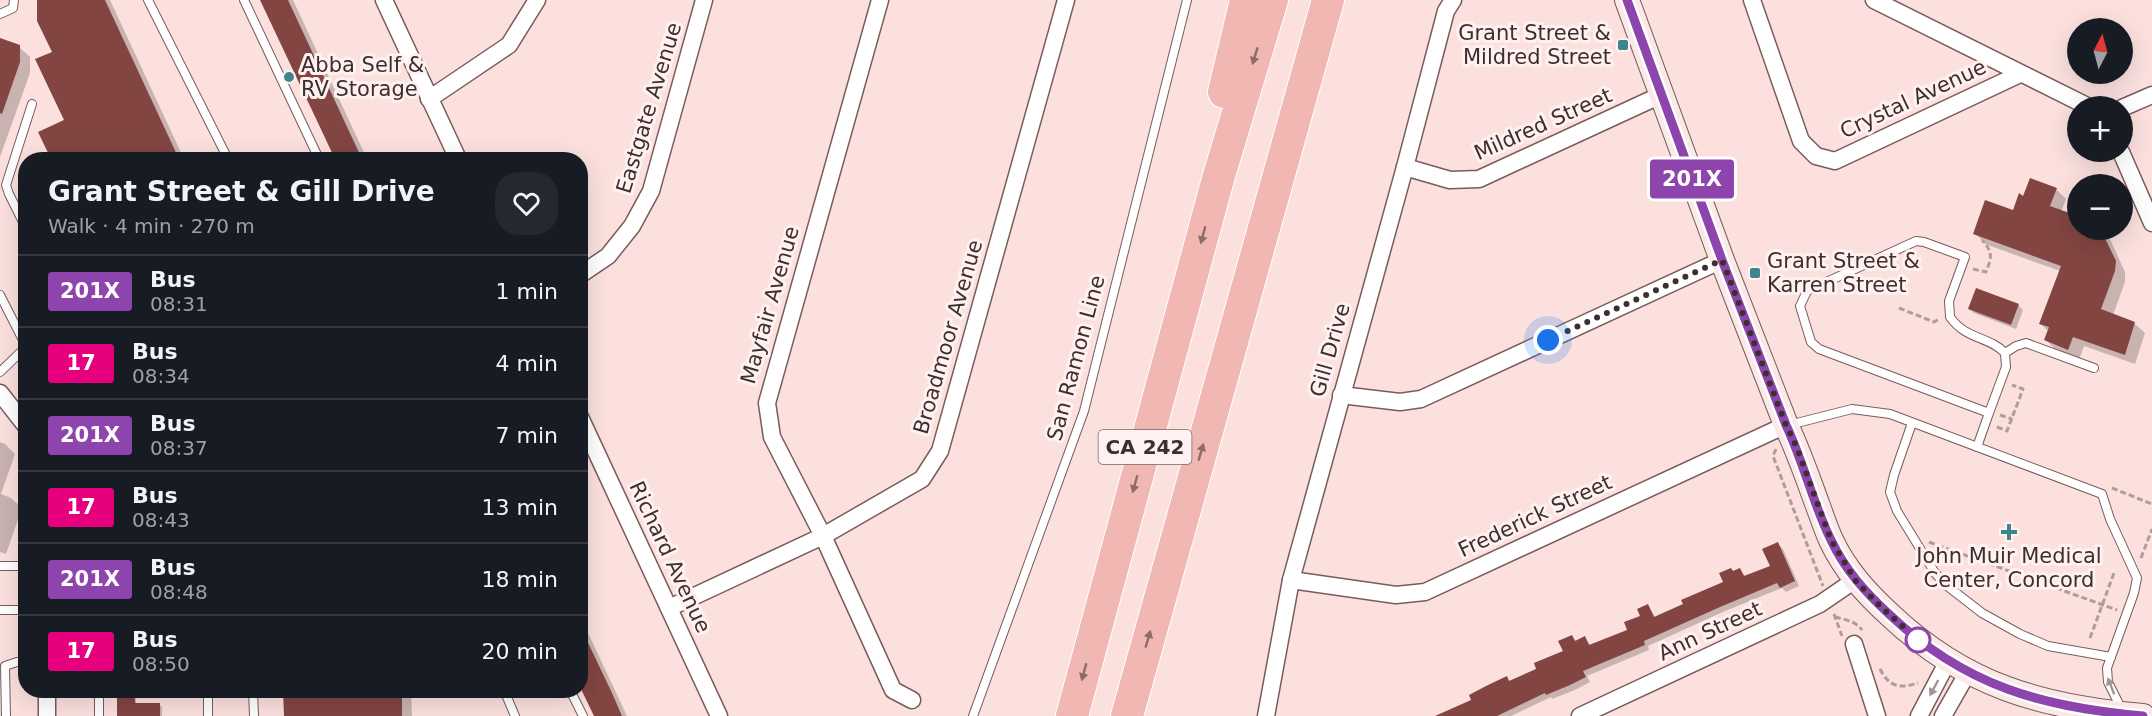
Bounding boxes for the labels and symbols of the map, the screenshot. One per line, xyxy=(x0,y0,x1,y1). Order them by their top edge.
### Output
north arrow xyxy=(2067,18,2133,84)
street label: Eastgate Avenue xyxy=(612,20,686,196)
place label: Grant Street & Mildred Street xyxy=(1458,21,1611,69)
marker: Grant Street & Mildred Street xyxy=(1616,38,1630,52)
one-way arrow xyxy=(1250,47,1259,65)
place label: Abba Self & RV Storage xyxy=(301,53,424,101)
street label: Crystal Avenue xyxy=(1836,55,1990,143)
marker: Abba Self & RV Storage xyxy=(282,70,296,84)
street label: Mildred Street xyxy=(1471,83,1615,165)
line badge: 201X xyxy=(1650,160,1734,198)
street label: Mayfair Avenue xyxy=(736,223,804,387)
one-way arrow xyxy=(1198,226,1207,244)
street label: Broadmoor Avenue xyxy=(909,237,987,437)
place label: Grant Street & Karren Street xyxy=(1767,249,1920,297)
marker: Grant Street & Karren Street xyxy=(1748,266,1762,280)
street label: San Ramon Line xyxy=(1042,273,1110,443)
street label: Gill Drive xyxy=(1305,300,1355,400)
your location xyxy=(1533,325,1563,355)
road number: CA 242 xyxy=(1098,430,1192,464)
one-way arrow xyxy=(1197,443,1206,461)
street label: Frederick Street xyxy=(1454,470,1616,562)
one-way arrow xyxy=(1130,475,1139,493)
street label: Richard Avenue xyxy=(624,477,716,637)
marker: John Muir Medical Center, Concord xyxy=(2000,523,2018,541)
place label: John Muir Medical Center, Concord xyxy=(1914,544,2102,592)
street label: Ann Street xyxy=(1654,597,1766,665)
unlabelled marker xyxy=(1905,627,1931,653)
one-way arrow xyxy=(1144,630,1154,649)
one-way arrow xyxy=(1079,663,1088,681)
one-way arrow xyxy=(2106,677,2116,695)
one-way arrow xyxy=(1929,680,1939,697)

